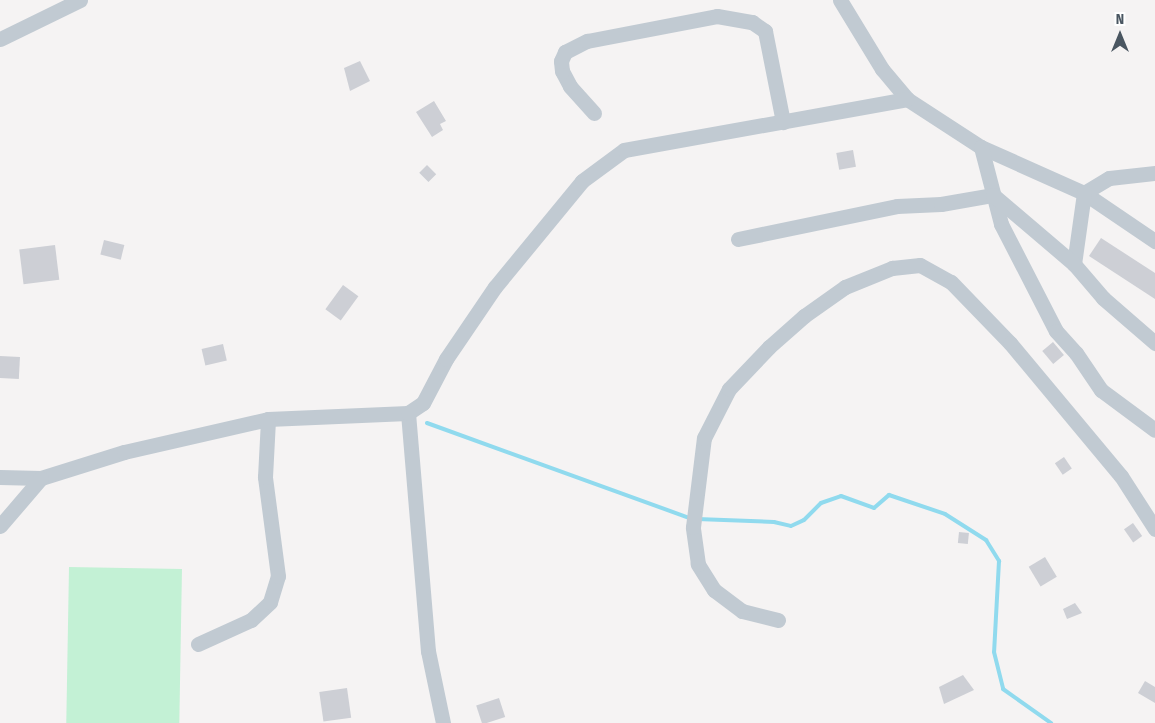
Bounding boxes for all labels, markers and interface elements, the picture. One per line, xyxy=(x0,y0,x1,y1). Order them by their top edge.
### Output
north arrow xyxy=(1095,10,1145,60)
text: N xyxy=(1116,11,1124,28)

